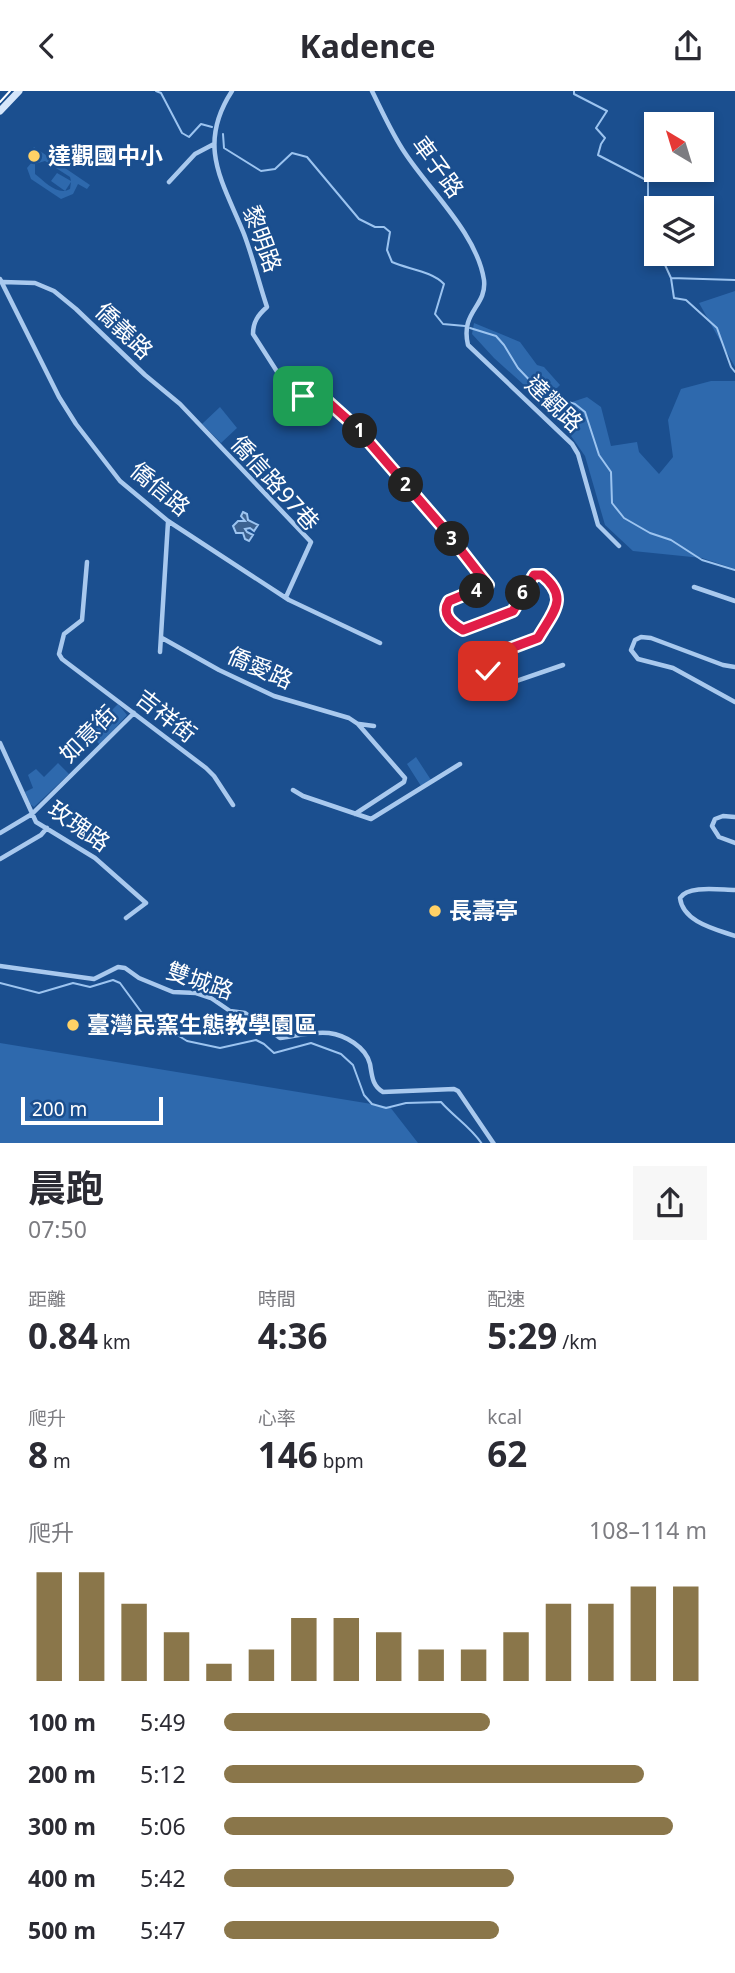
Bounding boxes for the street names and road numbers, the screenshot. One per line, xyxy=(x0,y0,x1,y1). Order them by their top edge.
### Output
street label: 車子路 xyxy=(406,129,472,204)
street label: 黎明路 xyxy=(236,201,290,277)
street label: 僑義路 xyxy=(89,295,161,366)
street label: 達觀路 xyxy=(519,368,591,439)
street label: 僑信路97巷 xyxy=(224,428,327,537)
street label: 僑信路 xyxy=(124,454,197,523)
street label: 僑愛路 xyxy=(222,638,298,696)
street label: 吉祥街 xyxy=(130,681,204,749)
street label: 如意街 xyxy=(52,698,123,769)
street label: 玫瑰路 xyxy=(42,792,117,858)
street label: 雙城路 xyxy=(162,954,238,1006)

